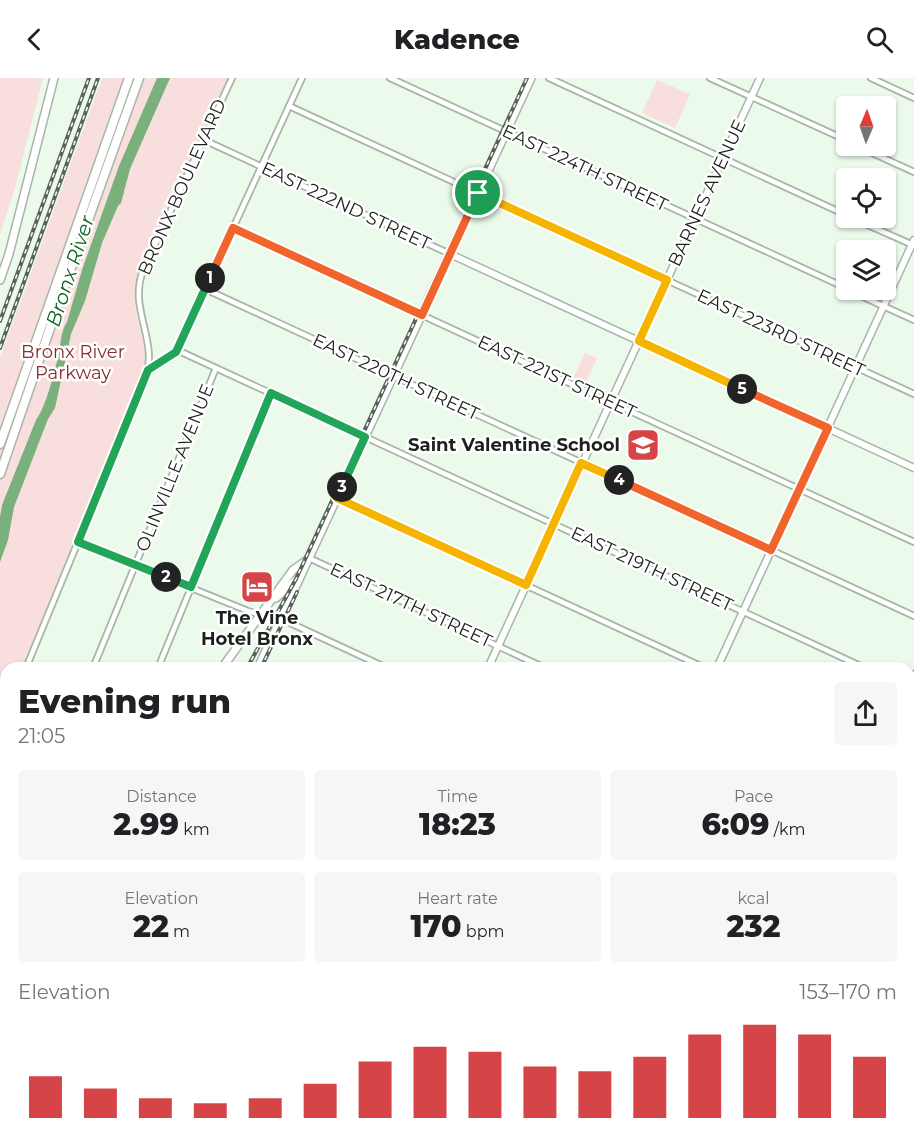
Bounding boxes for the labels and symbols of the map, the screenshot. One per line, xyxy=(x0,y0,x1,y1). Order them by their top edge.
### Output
street label: BRONX BOULEVARD xyxy=(133,95,231,279)
north arrow xyxy=(836,96,896,156)
street label: BARNES AVENUE xyxy=(663,116,751,270)
street label: EAST 224TH STREET xyxy=(499,120,672,216)
street label: EAST 222ND STREET xyxy=(258,157,435,255)
pin xyxy=(452,167,503,218)
water label: Bronx River xyxy=(41,212,100,330)
pin: 1 xyxy=(195,263,225,293)
street label: EAST 223RD STREET xyxy=(694,284,869,382)
street label: EAST 220TH STREET xyxy=(309,329,483,426)
street label: EAST 221ST STREET xyxy=(474,331,640,424)
park label: Bronx River Parkway xyxy=(21,341,125,384)
pin: 5 xyxy=(727,374,757,404)
street label: OLINVILLE AVENUE xyxy=(131,381,219,555)
school or university icon: Saint Valentine School xyxy=(625,427,661,463)
place label: Saint Valentine School xyxy=(408,434,620,456)
pin: 4 xyxy=(604,465,634,495)
pin: 3 xyxy=(327,472,357,502)
street label: EAST 219TH STREET xyxy=(567,522,737,617)
street label: EAST 217TH STREET xyxy=(326,558,496,653)
pin: 2 xyxy=(151,562,181,592)
hotel icon: The Vine Hotel Bronx xyxy=(239,569,275,605)
place label: The Vine Hotel Bronx xyxy=(201,607,313,650)

